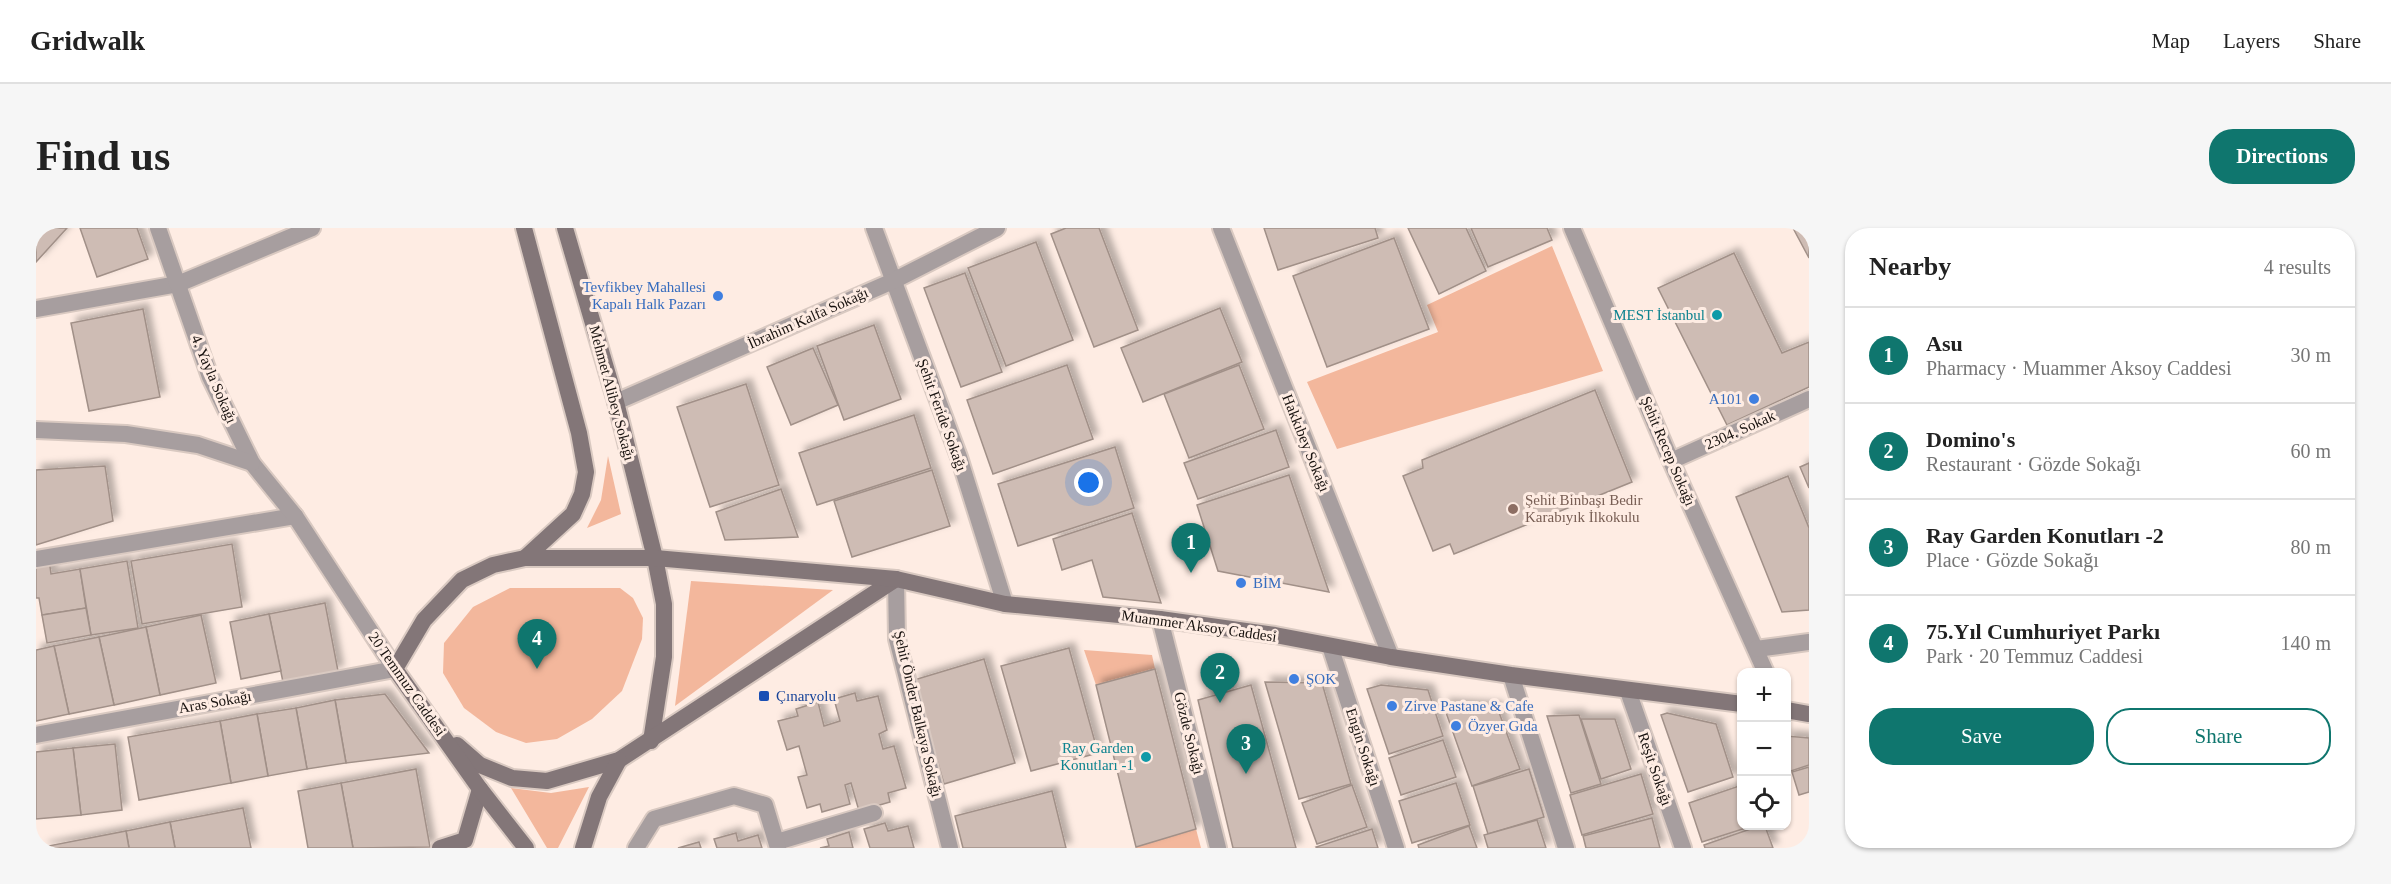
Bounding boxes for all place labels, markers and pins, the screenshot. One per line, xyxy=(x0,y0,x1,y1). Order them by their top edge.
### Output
place label: Tevfikbey Mahallesi Kapalı Halk Pazarı xyxy=(583,279,706,312)
marker: Tevfikbey Mahallesi Kapalı Halk Pazarı xyxy=(711,289,725,303)
place label: MEST İstanbul xyxy=(1613,307,1705,323)
marker: MEST İstanbul xyxy=(1710,308,1724,322)
place label: A101 xyxy=(1709,391,1742,407)
marker: A101 xyxy=(1747,392,1761,406)
place label: Şehit Binbaşı Bedir Karabıyık İlkokulu xyxy=(1525,492,1643,525)
marker: Şehit Binbaşı Bedir Karabıyık İlkokulu xyxy=(1506,502,1520,516)
pin: 1 xyxy=(1172,524,1210,573)
place label: BİM xyxy=(1253,575,1281,591)
marker: BİM xyxy=(1234,576,1248,590)
pin: 4 xyxy=(518,620,556,669)
pin: 2 xyxy=(1200,654,1240,703)
place label: ŞOK xyxy=(1306,671,1336,687)
marker: ŞOK xyxy=(1287,672,1301,686)
place label: Çınaryolu xyxy=(776,688,836,704)
marker: Çınaryolu xyxy=(757,689,771,703)
place label: Zirve Pastane & Cafe xyxy=(1404,698,1534,714)
marker: Zirve Pastane & Cafe xyxy=(1385,699,1399,713)
place label: Özyer Gıda xyxy=(1468,718,1538,734)
marker: Özyer Gıda xyxy=(1449,719,1463,733)
pin: 3 xyxy=(1226,724,1266,774)
place label: Ray Garden Konutları -1 xyxy=(1060,740,1134,773)
marker: Ray Garden Konutları -1 xyxy=(1139,750,1153,764)

